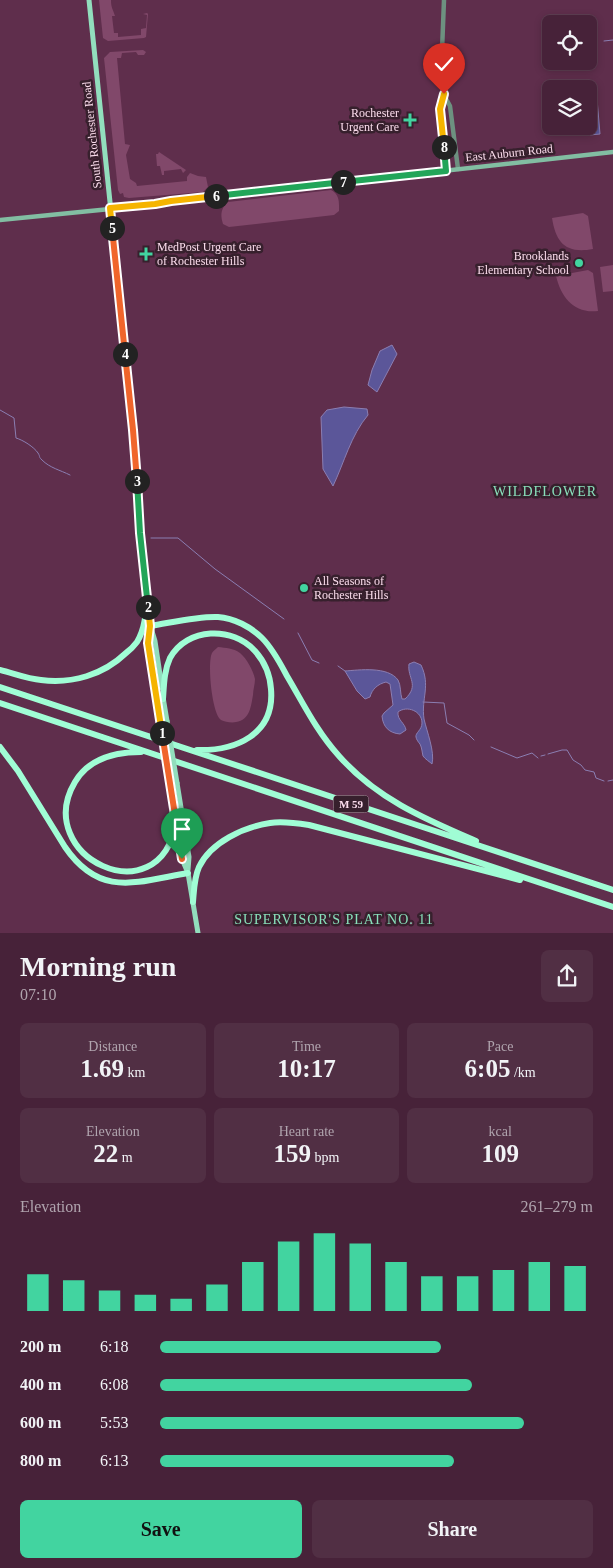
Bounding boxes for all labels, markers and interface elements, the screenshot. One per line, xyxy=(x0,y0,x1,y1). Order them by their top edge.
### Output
map controls xyxy=(542,15,597,135)
button: locate xyxy=(542,15,597,70)
pin xyxy=(423,43,465,94)
icon: check xyxy=(430,50,458,78)
button: layers xyxy=(542,80,597,135)
street label: South Rochester Road xyxy=(79,81,105,189)
place label: Rochester Urgent Care xyxy=(340,106,399,134)
marker: Rochester Urgent Care xyxy=(403,113,417,127)
pin: 8 xyxy=(432,134,456,160)
text: 8 xyxy=(441,140,448,155)
street label: East Auburn Road xyxy=(465,141,553,165)
pin: 7 xyxy=(330,170,356,194)
text: 7 xyxy=(340,175,347,190)
pin: 6 xyxy=(204,184,228,208)
text: 6 xyxy=(213,189,220,204)
pin: 5 xyxy=(100,216,124,240)
text: 5 xyxy=(109,221,116,236)
place label: MedPost Urgent Care of Rochester Hills xyxy=(157,240,261,268)
marker: MedPost Urgent Care of Rochester Hills xyxy=(139,247,153,261)
place label: Brooklands Elementary School xyxy=(477,249,570,277)
marker: Brooklands Elementary School xyxy=(573,257,585,269)
pin: 4 xyxy=(112,342,138,366)
text: 4 xyxy=(122,347,129,362)
pin: 3 xyxy=(124,468,150,494)
text: 3 xyxy=(134,474,141,489)
district label: WILDFLOWER xyxy=(493,484,597,499)
place label: All Seasons of Rochester Hills xyxy=(314,574,389,602)
marker: All Seasons of Rochester Hills xyxy=(298,582,310,594)
pin: 2 xyxy=(136,594,160,620)
text: 2 xyxy=(145,600,152,615)
pin: 1 xyxy=(150,720,174,746)
text: 1 xyxy=(159,726,166,741)
road number: M 59 xyxy=(334,796,368,812)
pin xyxy=(161,808,203,859)
icon: arrive xyxy=(168,815,196,843)
district label: SUPERVISOR'S PLAT NO. 11 xyxy=(234,912,434,927)
button: share xyxy=(541,950,593,1002)
text: Morning run xyxy=(20,951,176,982)
text: 07:10 xyxy=(20,986,56,1003)
text: Distance xyxy=(88,1039,137,1054)
text: Time xyxy=(292,1039,321,1054)
text: Pace xyxy=(487,1039,513,1054)
text: 1.69 xyxy=(80,1055,124,1082)
text: 10:17 xyxy=(277,1055,336,1082)
text: 6:05 xyxy=(465,1055,510,1082)
text: km xyxy=(124,1065,145,1080)
text: /km xyxy=(510,1065,536,1080)
text: Elevation xyxy=(86,1124,140,1139)
text: Heart rate xyxy=(279,1124,334,1139)
text: kcal xyxy=(489,1124,512,1139)
text: 22 xyxy=(93,1140,118,1167)
text: 159 xyxy=(274,1140,311,1167)
text: 109 xyxy=(481,1140,519,1167)
text: m xyxy=(118,1150,133,1165)
text: bpm xyxy=(311,1150,339,1165)
text: Elevation xyxy=(20,1198,81,1215)
text: 261–279 m xyxy=(521,1198,593,1215)
text: 200 m xyxy=(20,1338,61,1355)
text: 6:18 xyxy=(100,1338,128,1355)
text: 400 m xyxy=(20,1376,61,1393)
text: 6:08 xyxy=(100,1376,128,1393)
text: 600 m xyxy=(20,1414,61,1431)
text: 5:53 xyxy=(100,1414,128,1431)
text: 800 m xyxy=(20,1452,61,1469)
text: 6:13 xyxy=(100,1452,128,1469)
button: Save xyxy=(20,1500,302,1558)
button: Share xyxy=(312,1500,593,1558)

